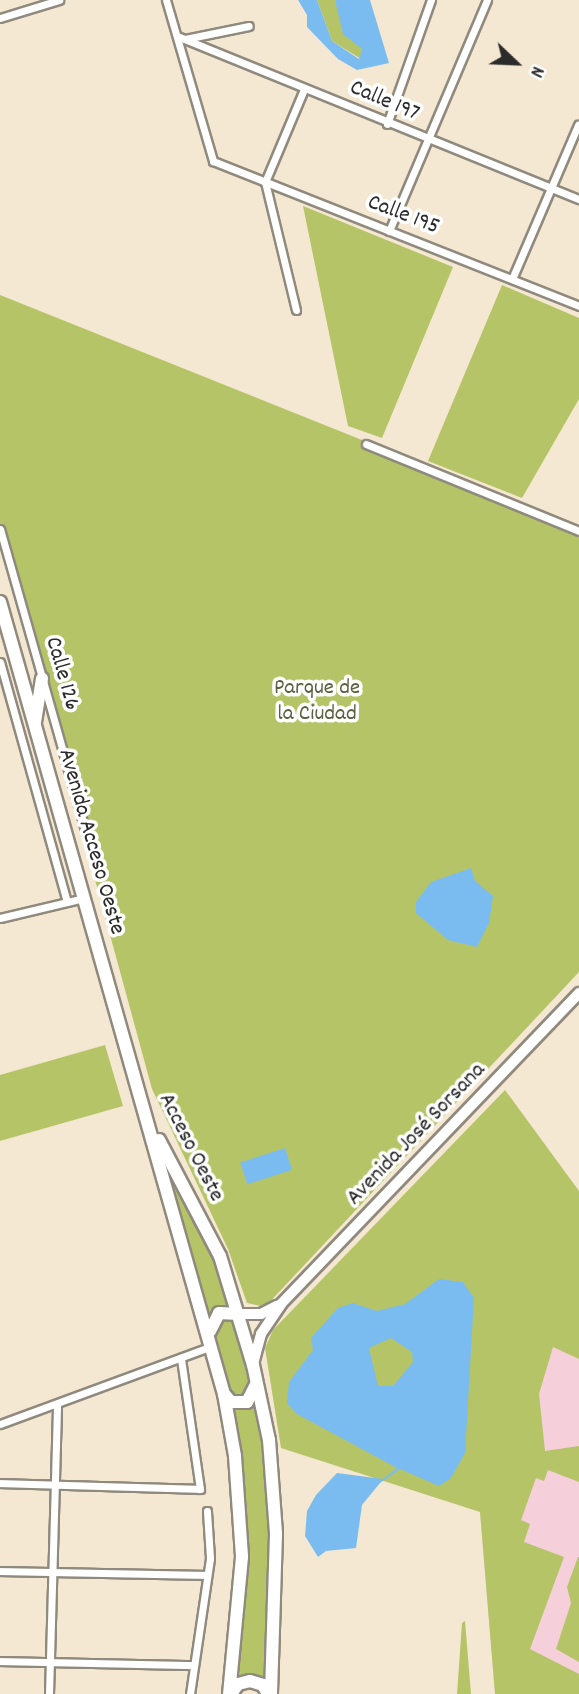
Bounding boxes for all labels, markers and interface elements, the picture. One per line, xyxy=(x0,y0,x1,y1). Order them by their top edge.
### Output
north arrow xyxy=(481,28,551,98)
text: N xyxy=(522,62,550,81)
street label: Calle 197 xyxy=(345,75,423,129)
street label: Calle 195 xyxy=(363,190,443,242)
street label: Calle 126 xyxy=(37,634,85,714)
park label: Parque de la Ciudad xyxy=(274,675,360,729)
street label: Avenida Acceso Oeste xyxy=(50,746,130,938)
street label: Avenida José Sorsana xyxy=(342,1058,492,1212)
street label: Acceso Oeste xyxy=(151,1089,229,1207)

